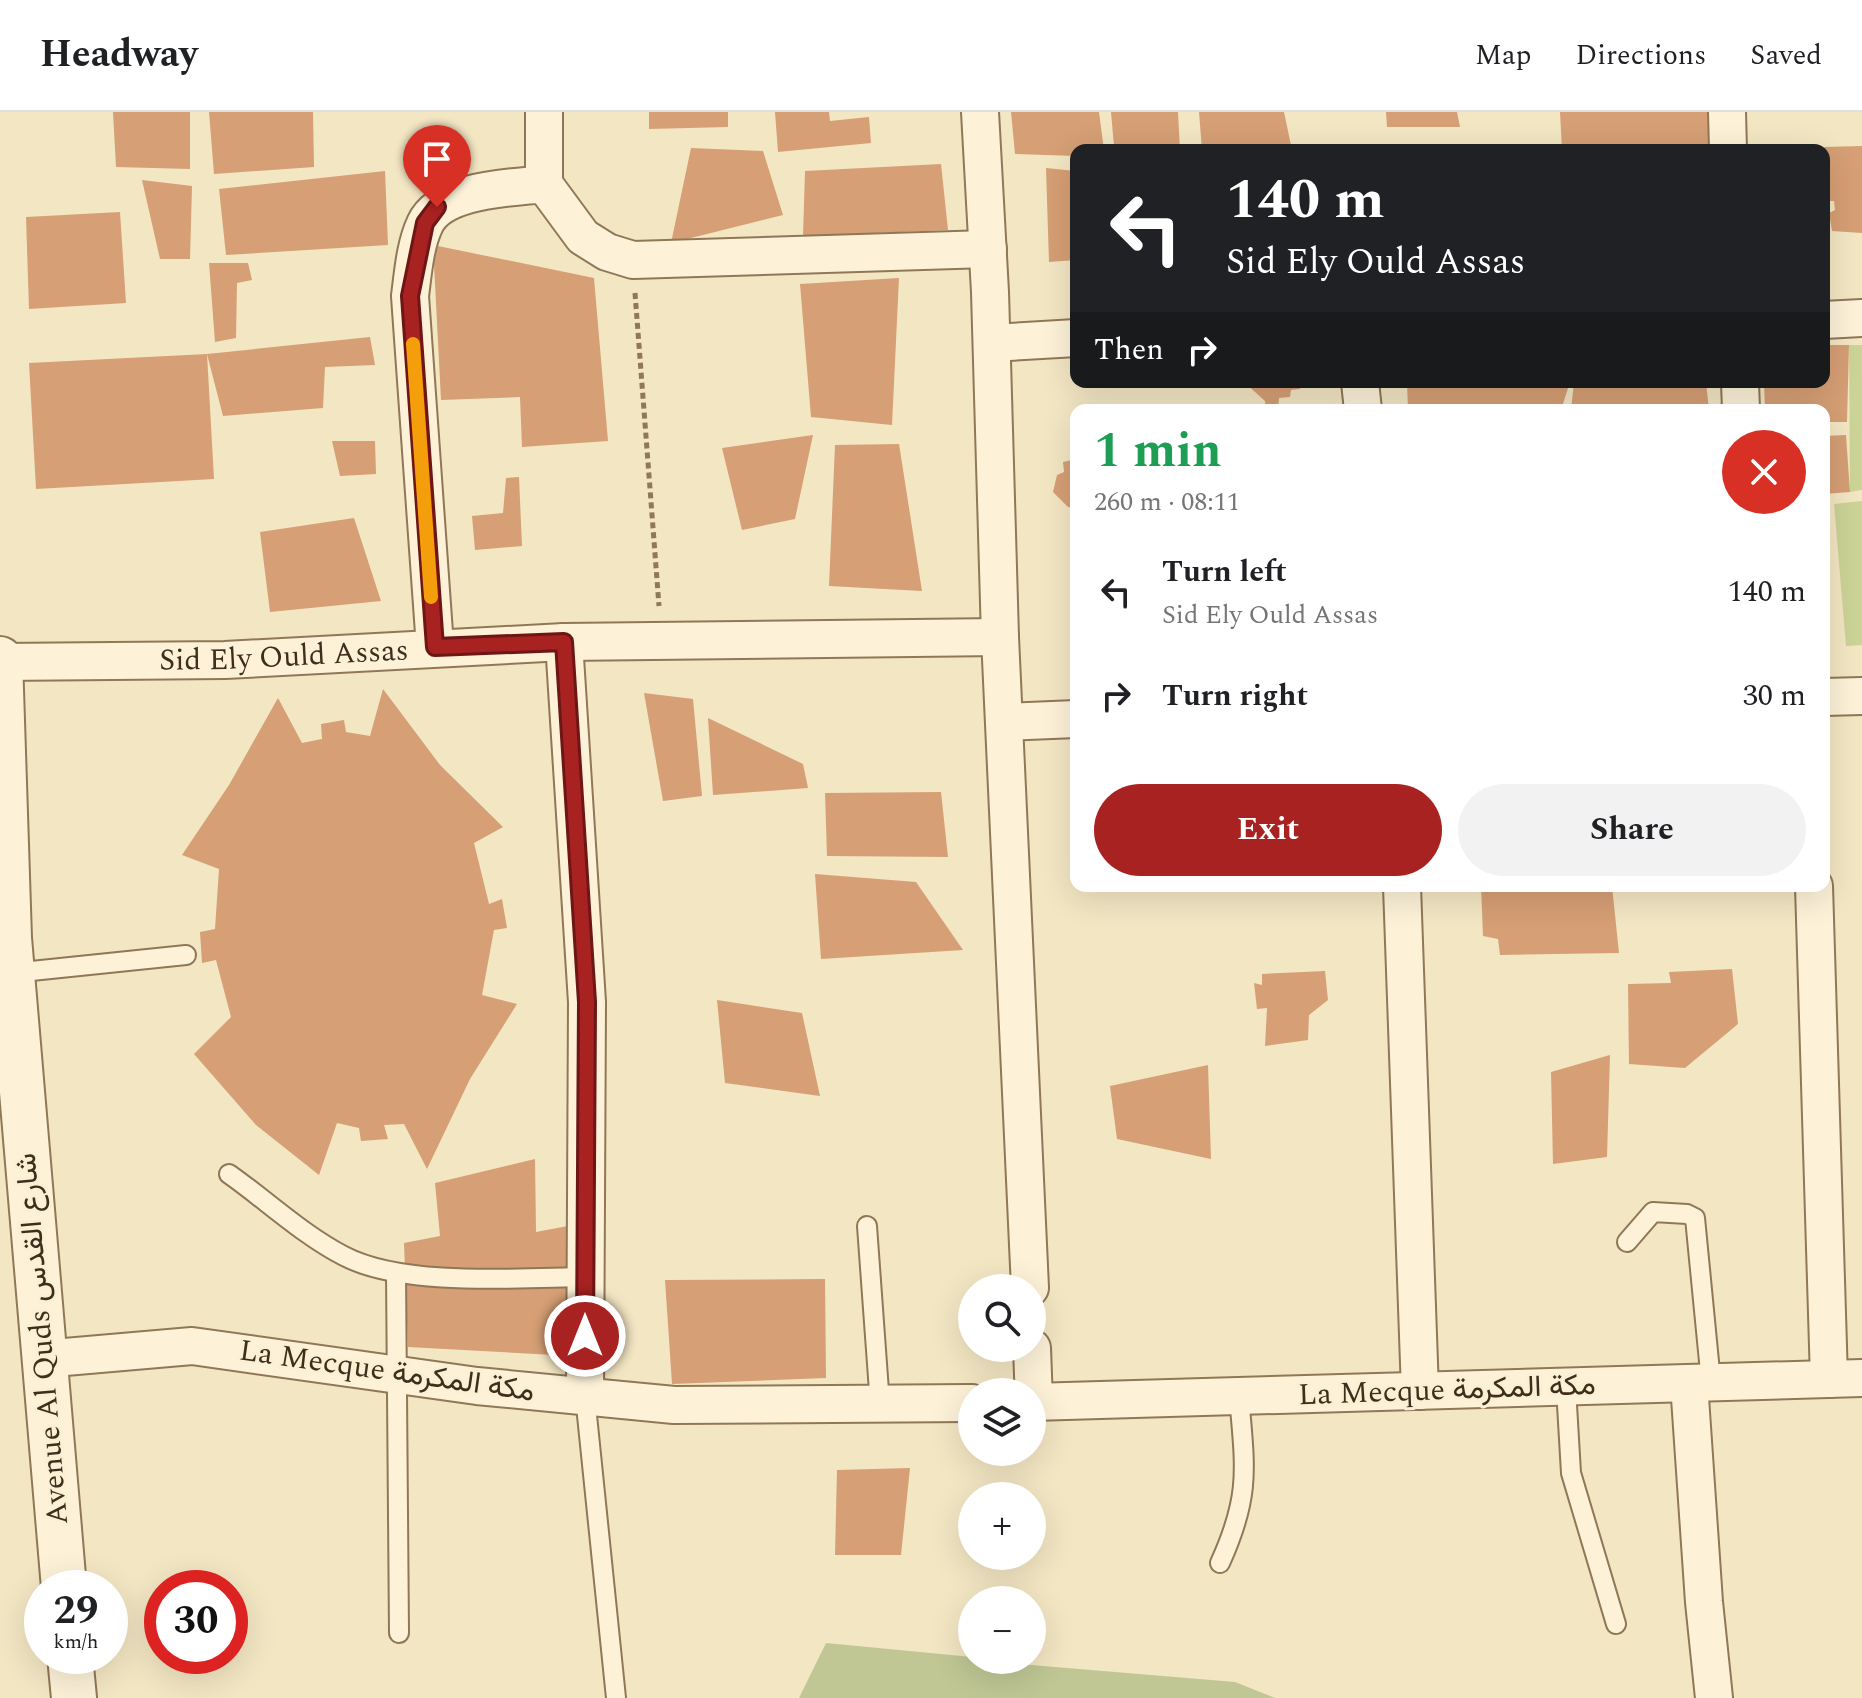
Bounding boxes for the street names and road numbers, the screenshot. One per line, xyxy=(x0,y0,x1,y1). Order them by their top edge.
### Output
street label: Sid Ely Ould Assas xyxy=(159,627,410,684)
street label: Avenue Al Quds شارع القدس xyxy=(3,1151,81,1527)
street label: La Mecque مكة المكرمة xyxy=(236,1328,538,1414)
street label: La Mecque مكة المكرمة xyxy=(1297,1362,1597,1418)

